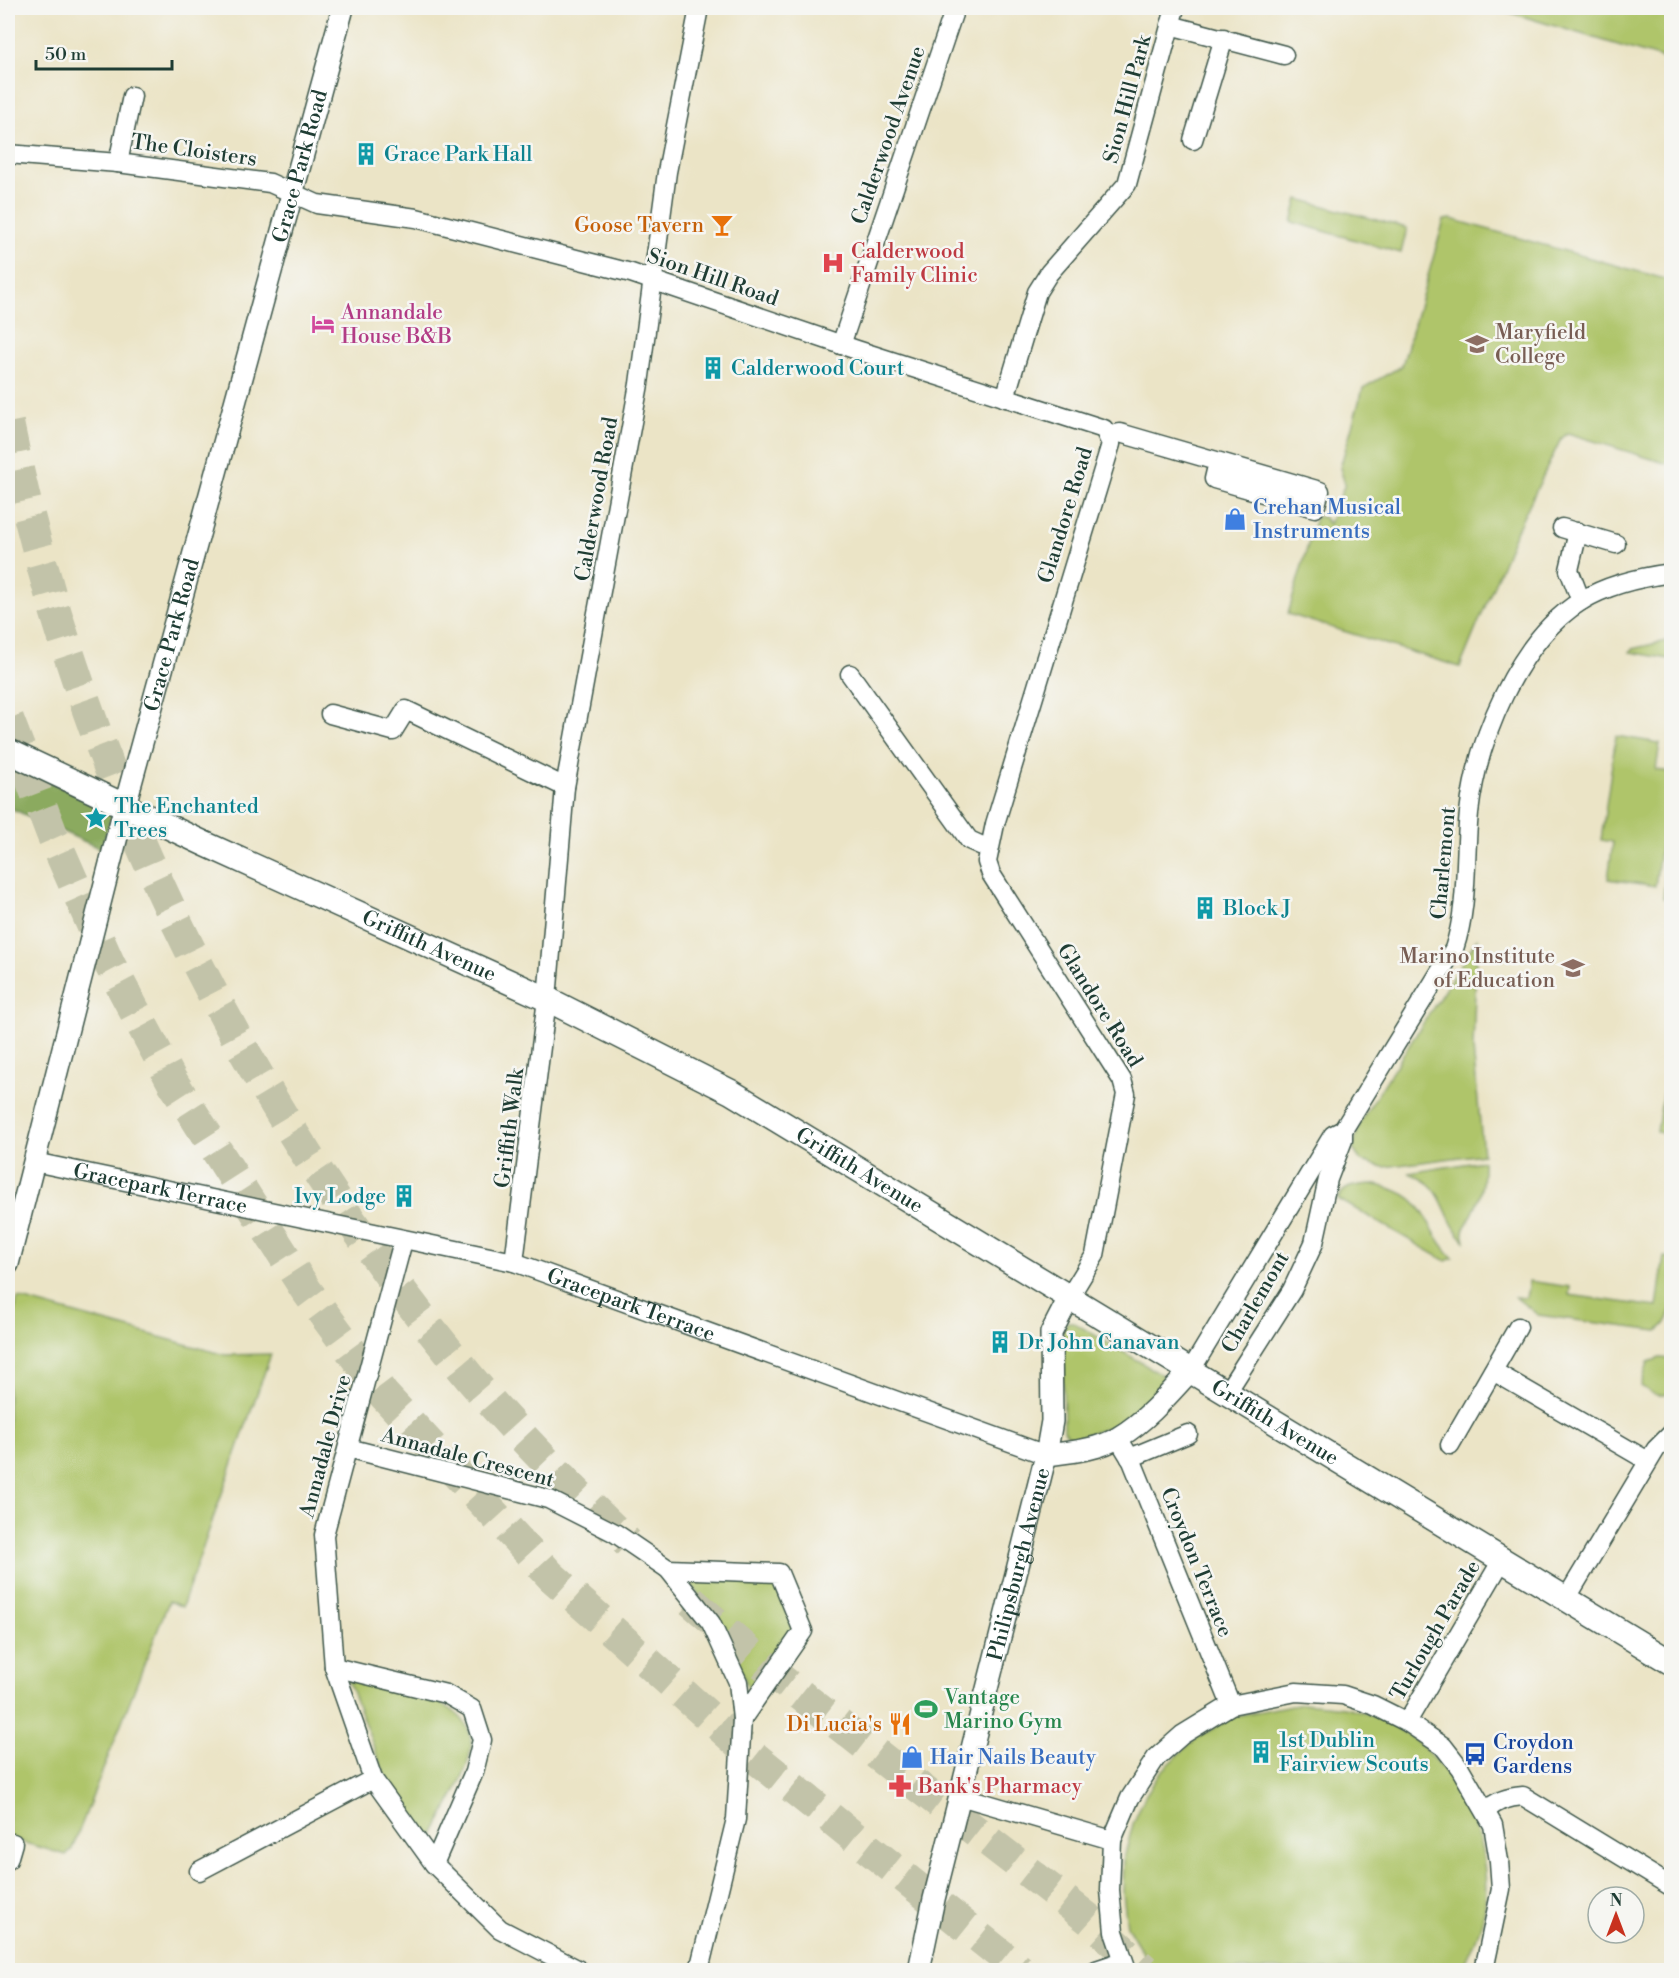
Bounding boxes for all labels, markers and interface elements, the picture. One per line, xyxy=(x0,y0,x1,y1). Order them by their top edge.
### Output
street label: Sion Hill Park xyxy=(1098,31,1158,166)
scale bar xyxy=(36,33,172,71)
text: 50 m xyxy=(45,43,87,66)
street label: Calderwood Avenue xyxy=(846,43,932,228)
street label: Grace Park Road xyxy=(267,87,334,246)
street label: The Cloisters xyxy=(129,129,258,173)
building icon: Grace Park Hall xyxy=(353,141,379,167)
place label: Grace Park Hall xyxy=(384,142,533,168)
bar icon: Goose Tavern xyxy=(709,212,735,238)
place label: Goose Tavern xyxy=(574,213,704,239)
place label: Calderwood Family Clinic xyxy=(851,239,978,289)
street label: Sion Hill Road xyxy=(644,243,782,313)
hospital icon: Calderwood Family Clinic xyxy=(820,250,846,276)
place label: Annandale House B&B xyxy=(340,300,452,350)
hotel icon: Annandale House B&B xyxy=(310,311,336,337)
place label: Maryfield College xyxy=(1495,320,1586,370)
school or university icon: Maryfield College xyxy=(1464,331,1490,357)
building icon: Calderwood Court xyxy=(700,355,726,381)
place label: Calderwood Court xyxy=(731,356,905,382)
street label: Calderwood Road xyxy=(570,415,624,583)
street label: Glandore Road xyxy=(1033,444,1099,587)
place label: Crehan Musical Instruments xyxy=(1253,495,1401,545)
shop icon: Crehan Musical Instruments xyxy=(1222,506,1248,532)
street label: Grace Park Road xyxy=(139,556,206,715)
place label: The Enchanted Trees xyxy=(114,794,259,844)
place icon: The Enchanted Trees xyxy=(83,805,109,831)
street label: Charlemont xyxy=(1426,805,1462,921)
building icon: Block J xyxy=(1192,895,1218,921)
place label: Block J xyxy=(1222,896,1291,922)
street label: Griffith Avenue xyxy=(358,905,500,988)
street label: Glandore Road xyxy=(1051,939,1148,1072)
place label: Marino Institute of Education xyxy=(1400,944,1555,994)
school or university icon: Marino Institute of Education xyxy=(1560,955,1586,981)
street label: Griffith Walk xyxy=(490,1066,530,1190)
street label: Griffith Avenue xyxy=(791,1122,928,1219)
street label: Gracepark Terrace xyxy=(71,1159,249,1220)
building icon: Ivy Lodge xyxy=(391,1183,417,1209)
place label: Ivy Lodge xyxy=(294,1184,386,1210)
street label: Charlemont xyxy=(1216,1246,1296,1358)
street label: Gracepark Terrace xyxy=(543,1263,719,1348)
building icon: Dr John Canavan xyxy=(987,1329,1013,1355)
place label: Dr John Canavan xyxy=(1018,1330,1180,1356)
street label: Annadale Drive xyxy=(294,1372,358,1522)
street label: Griffith Avenue xyxy=(1206,1374,1343,1472)
street label: Annadale Crescent xyxy=(377,1422,558,1494)
street label: Philipsburgh Avenue xyxy=(983,1465,1056,1664)
street label: Croydon Terrace xyxy=(1154,1484,1238,1641)
street label: Turlough Parade xyxy=(1385,1556,1486,1705)
place label: Vantage Marino Gym xyxy=(943,1685,1062,1735)
sports icon: Vantage Marino Gym xyxy=(913,1696,939,1722)
restaurant icon: Di Lucia's xyxy=(887,1711,913,1737)
place label: Di Lucia's xyxy=(786,1712,882,1738)
place label: 1st Dublin Fairview Scouts xyxy=(1279,1728,1429,1778)
place label: Croydon Gardens xyxy=(1493,1730,1574,1780)
building icon: 1st Dublin Fairview Scouts xyxy=(1248,1739,1274,1765)
bus stop icon: Croydon Gardens xyxy=(1462,1741,1488,1767)
shop icon: Hair Nails Beauty xyxy=(899,1744,925,1770)
place label: Hair Nails Beauty xyxy=(930,1745,1097,1771)
pharmacy icon: Bank's Pharmacy xyxy=(887,1773,913,1799)
place label: Bank's Pharmacy xyxy=(917,1774,1083,1800)
north arrow xyxy=(1586,1885,1646,1945)
text: N xyxy=(1610,1891,1623,1911)

